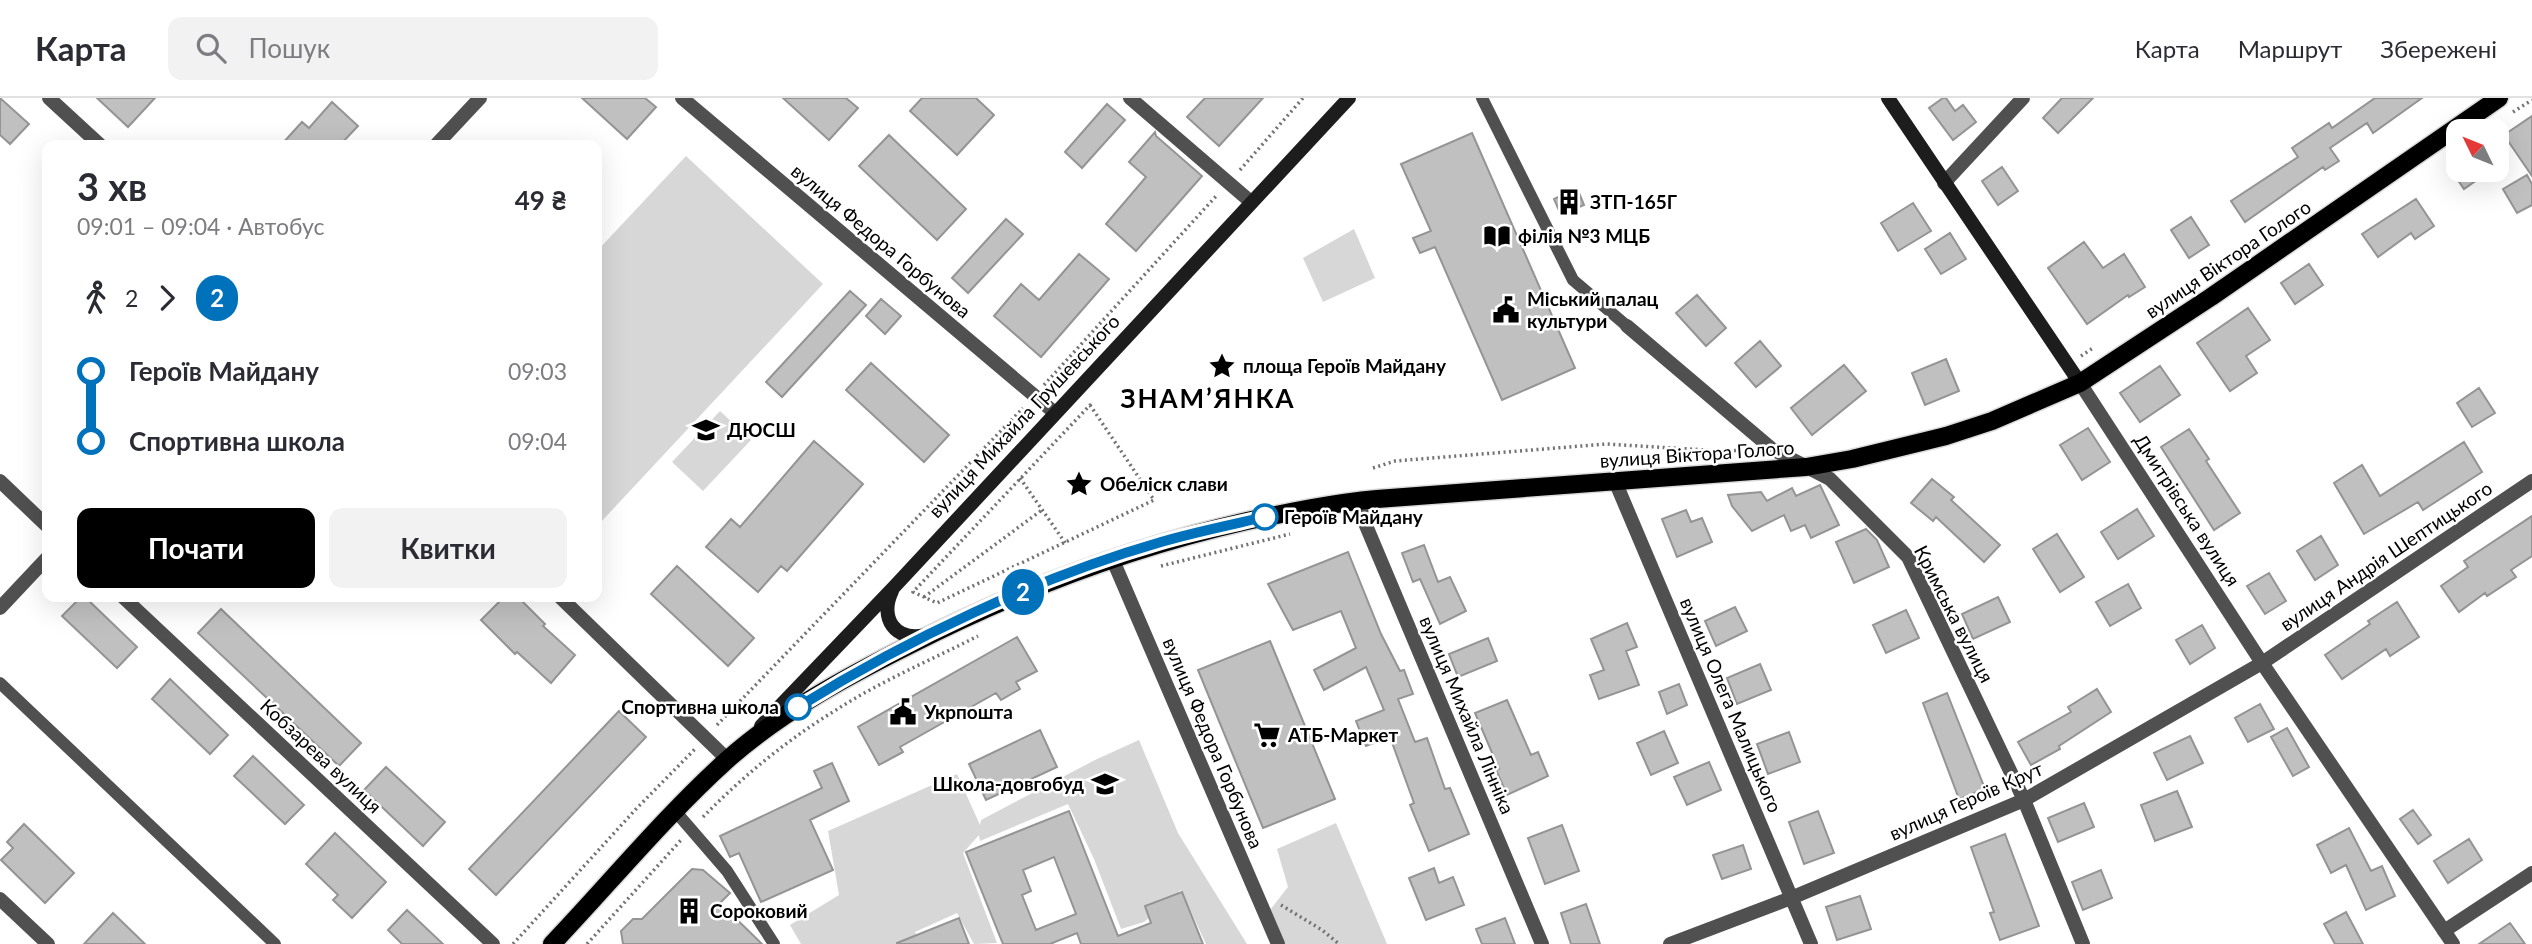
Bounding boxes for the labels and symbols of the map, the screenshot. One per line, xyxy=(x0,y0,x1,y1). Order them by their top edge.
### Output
north arrow xyxy=(2446,119,2510,182)
street label: вулиця Федора Горбунова xyxy=(787,159,976,322)
building icon: ЗТП-165Г xyxy=(1554,187,1584,217)
place label: ЗТП-165Г xyxy=(1590,190,1677,213)
street label: вулиця Віктора Голого xyxy=(2141,195,2315,323)
library icon: філія №3 МЦБ xyxy=(1482,221,1512,251)
place label: філія №3 МЦБ xyxy=(1518,224,1650,247)
place label: Міський палац культури xyxy=(1527,287,1659,332)
public building icon: Міський палац культури xyxy=(1491,295,1521,325)
street label: вулиця Михайла Грушевського xyxy=(923,309,1124,522)
place icon: площа Героїв Майдану xyxy=(1207,351,1237,381)
place label: площа Героїв Майдану xyxy=(1243,354,1447,377)
district label: ЗНАМ’ЯНКА xyxy=(1120,382,1296,414)
school or university icon: ДЮСШ xyxy=(691,415,721,445)
place label: ДЮСШ xyxy=(727,418,796,441)
street label: Дмитрівська вулиця xyxy=(2130,429,2245,590)
street label: вулиця Віктора Голого xyxy=(1599,435,1795,472)
place icon: Обеліск слави xyxy=(1064,469,1094,499)
place label: Обеліск слави xyxy=(1100,472,1228,495)
street label: вулиця Андрія Шептицького xyxy=(2275,476,2496,635)
marker: Героїв Майдану xyxy=(1252,504,1278,530)
place label: Героїв Майдану xyxy=(1284,505,1424,528)
street label: Кримська вулиця xyxy=(1910,541,1999,686)
line badge: 2 xyxy=(1000,569,1046,615)
street label: вулиця Олега Малицького xyxy=(1676,594,1787,816)
street label: вулиця Михайла Лінніка xyxy=(1415,612,1520,817)
street label: вулиця Федора Горбунова xyxy=(1159,634,1268,852)
street label: Кобзарева вулиця xyxy=(256,694,387,818)
marker: Спортивна школа xyxy=(785,694,811,720)
place label: Спортивна школа xyxy=(621,695,779,718)
public building icon: Укрпошта xyxy=(888,697,918,727)
place label: Укрпошта xyxy=(923,700,1013,723)
supermarket icon: АТБ-Маркет xyxy=(1252,720,1282,750)
place label: АТБ-Маркет xyxy=(1287,723,1398,746)
street label: вулиця Героїв Крут xyxy=(1886,756,2046,845)
school or university icon: Школа-довгобуд xyxy=(1090,769,1120,799)
place label: Школа-довгобуд xyxy=(933,772,1084,795)
building icon: Сороковий xyxy=(674,896,704,926)
place label: Сороковий xyxy=(710,899,808,922)

